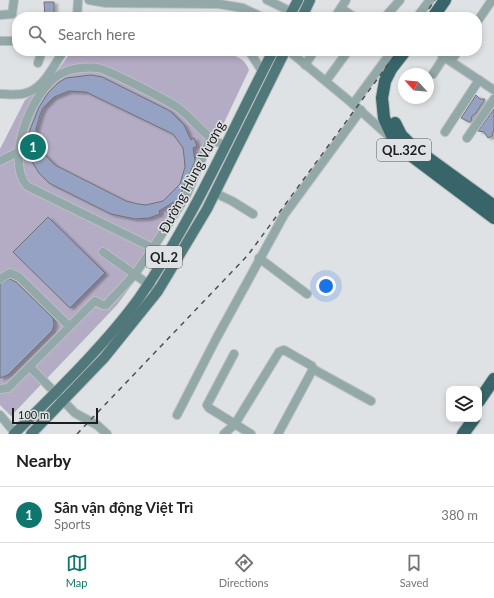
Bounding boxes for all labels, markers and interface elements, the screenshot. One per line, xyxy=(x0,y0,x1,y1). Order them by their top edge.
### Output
search box xyxy=(12,12,482,56)
icon: search xyxy=(26,23,48,45)
text: Search here xyxy=(58,25,135,43)
north arrow xyxy=(398,68,434,104)
street label: Đường Hùng Vương xyxy=(155,118,228,236)
pin: 1 xyxy=(20,132,46,162)
road number: QL.32C xyxy=(377,139,431,161)
road number: QL.2 xyxy=(146,246,182,268)
your location xyxy=(316,276,336,296)
map controls xyxy=(446,386,482,422)
button: layers xyxy=(446,386,482,422)
scale bar xyxy=(12,406,98,425)
text: 100 m xyxy=(18,408,49,421)
text: Nearby xyxy=(16,450,71,471)
text: Sân vận động Việt Trì xyxy=(54,498,193,516)
text: 1 xyxy=(25,507,33,523)
text: 380 m xyxy=(441,507,478,523)
text: Sports xyxy=(54,516,91,532)
tab: Map xyxy=(66,552,88,589)
tab: Directions xyxy=(219,552,268,589)
tab: Saved xyxy=(400,552,428,589)

